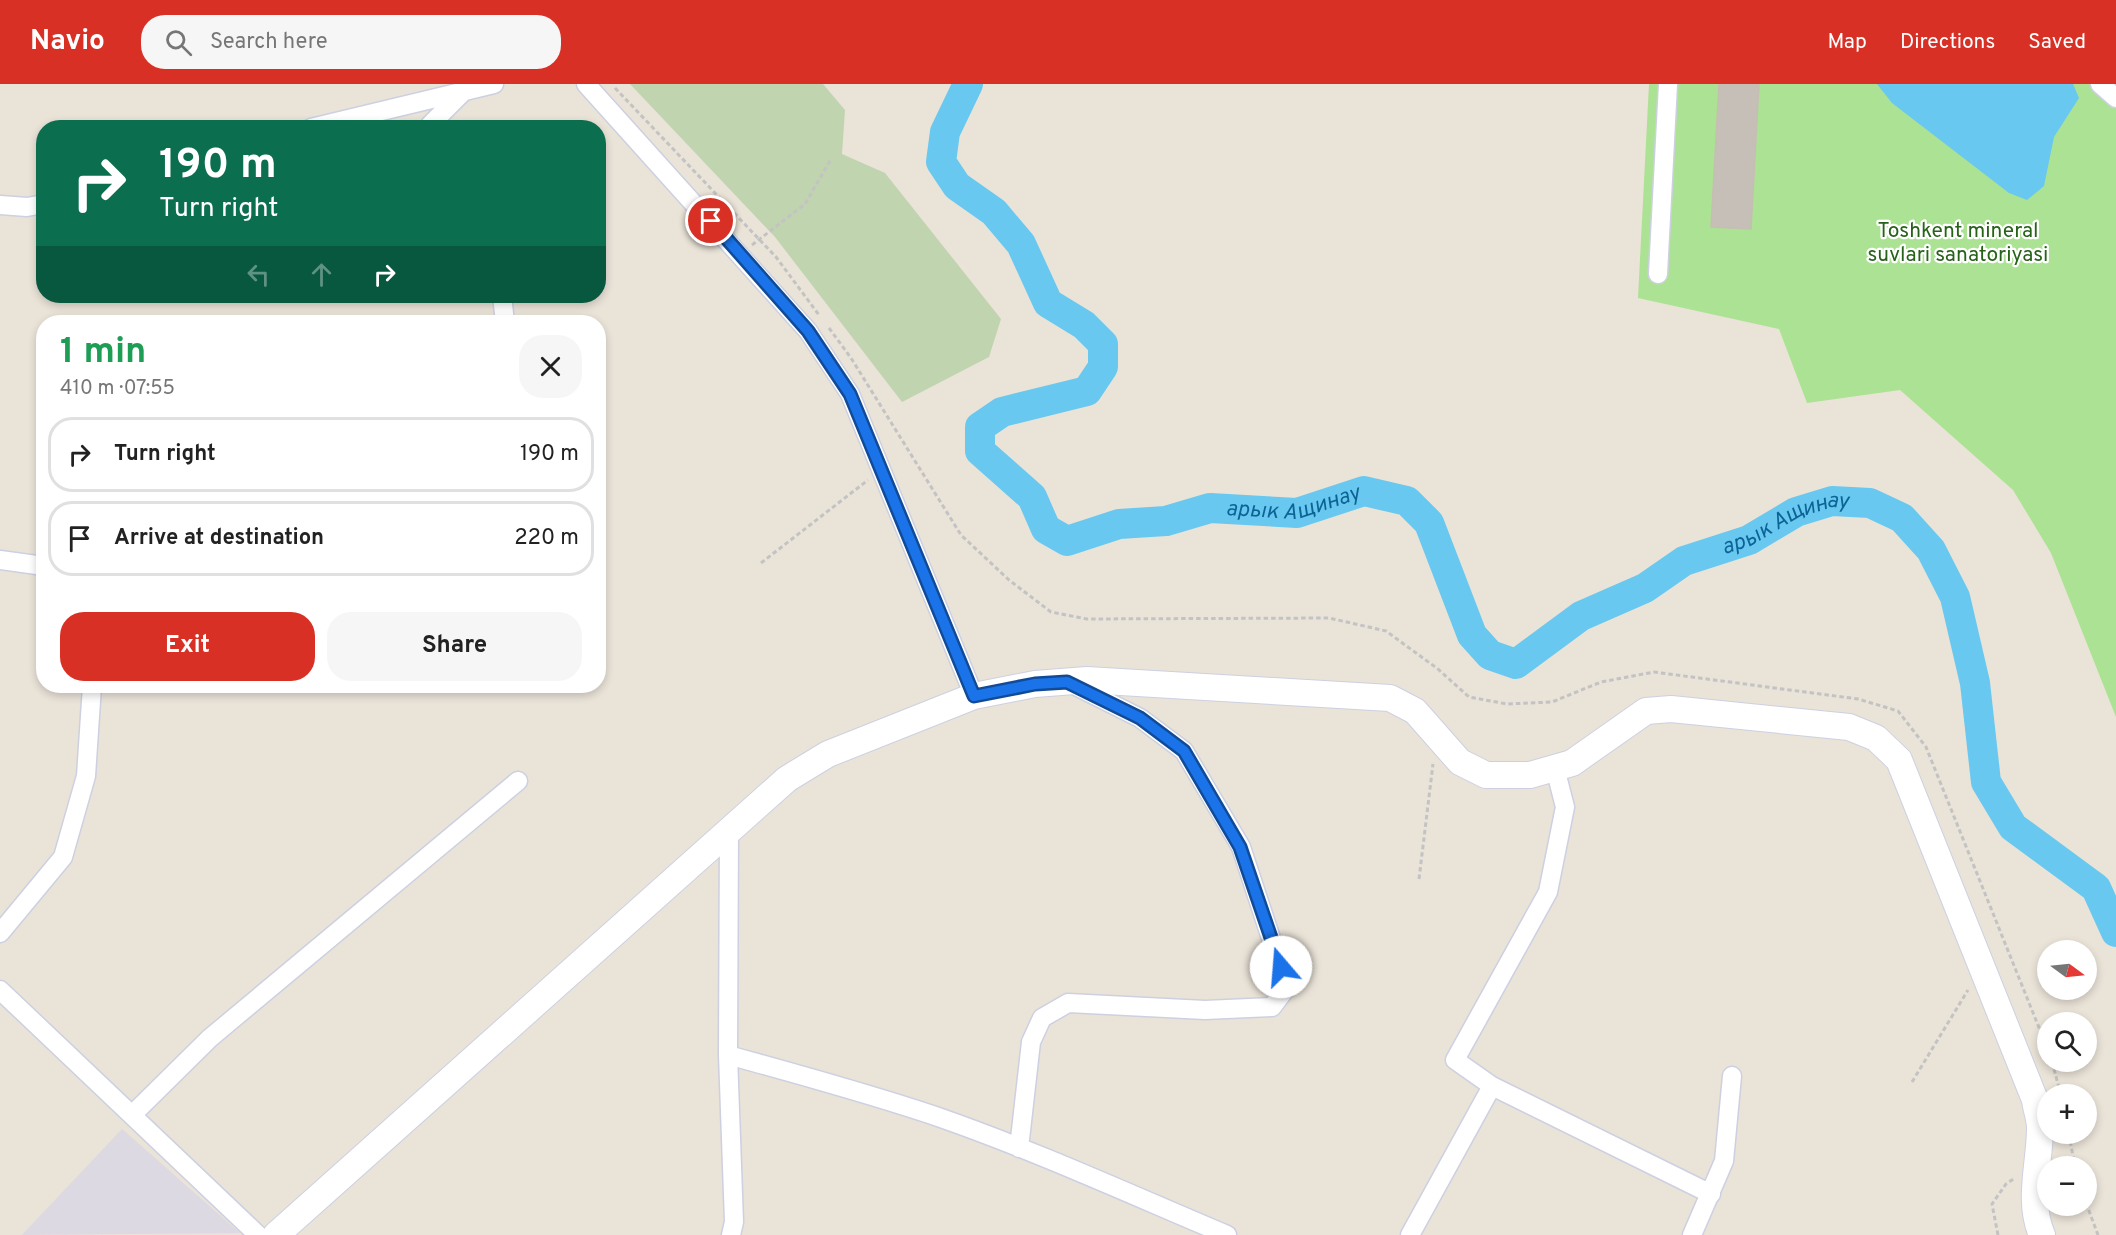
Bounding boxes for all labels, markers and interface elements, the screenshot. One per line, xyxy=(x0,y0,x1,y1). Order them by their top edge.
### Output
search box xyxy=(141,15,561,69)
text: Navio xyxy=(30,24,105,60)
icon: search xyxy=(162,26,195,59)
text: Search here xyxy=(210,29,327,56)
text: Map xyxy=(1827,29,1867,56)
text: Directions xyxy=(1900,29,1995,56)
text: Saved xyxy=(2028,29,2086,56)
text: 190 m xyxy=(159,140,277,193)
icon: right xyxy=(60,144,138,222)
text: Turn right xyxy=(159,192,278,226)
pin xyxy=(685,195,736,246)
icon: arrive xyxy=(694,204,727,237)
park label: Toshkent mineral suvlari sanatoriyasi xyxy=(1868,218,2048,269)
icon: left xyxy=(242,258,275,291)
icon: ahead xyxy=(305,258,338,291)
icon: right xyxy=(368,258,401,291)
text: 1 min xyxy=(60,330,146,376)
button: close xyxy=(519,335,582,398)
text: 410 m · 07:55 xyxy=(60,376,175,402)
icon: right xyxy=(63,438,96,471)
text: Turn right xyxy=(114,441,216,468)
text: 190 m xyxy=(520,441,579,468)
water label: арык Ащинау xyxy=(1225,479,1365,526)
water label: арык Ащинау xyxy=(1718,487,1851,561)
icon: arrive xyxy=(63,522,96,555)
text: Arrive at destination xyxy=(114,525,324,552)
text: 220 m xyxy=(514,525,579,552)
button: Exit xyxy=(60,612,315,681)
button: Share xyxy=(327,612,582,681)
position arrow xyxy=(1249,935,1313,999)
north arrow xyxy=(2037,940,2097,1000)
map controls xyxy=(2037,940,2097,1216)
button: search xyxy=(2037,1012,2097,1072)
button: + xyxy=(2037,1084,2097,1144)
button: − xyxy=(2037,1156,2097,1216)

